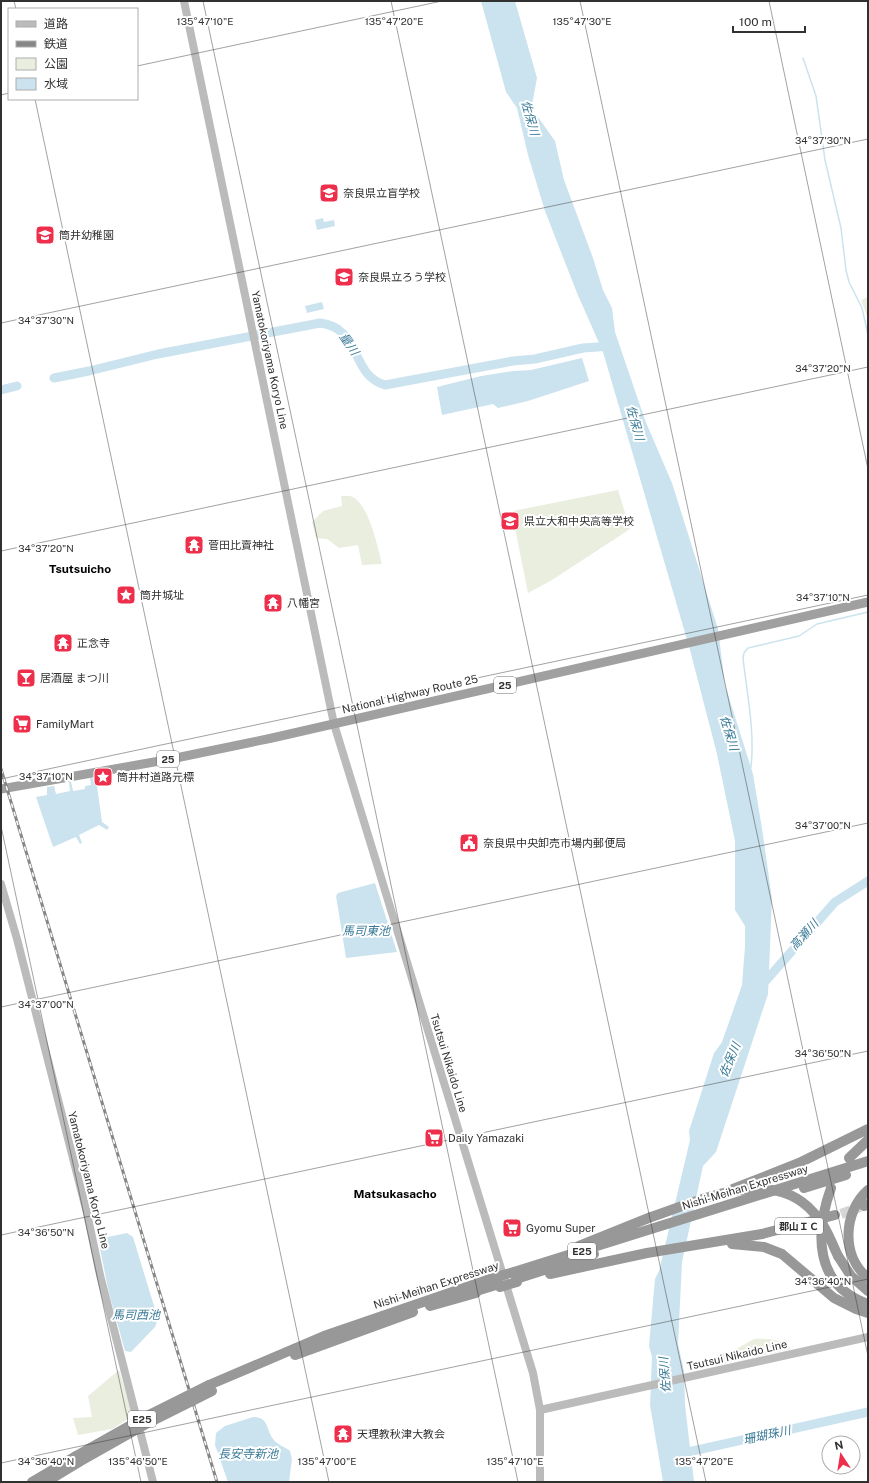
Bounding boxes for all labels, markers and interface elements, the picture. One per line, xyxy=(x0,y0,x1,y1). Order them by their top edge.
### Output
legend xyxy=(8,8,138,100)
scale bar xyxy=(733,8,805,34)
text: 135°47'10"E xyxy=(177,15,233,27)
text: 135°47'20"E xyxy=(365,15,423,27)
text: 135°47'30"E xyxy=(553,15,612,27)
text: 100 m xyxy=(739,15,772,29)
text: 道路 xyxy=(44,17,68,31)
text: 鉄道 xyxy=(44,37,68,51)
text: 公園 xyxy=(44,57,68,71)
text: 水域 xyxy=(44,77,68,91)
water label: 佐保川 xyxy=(518,99,542,139)
text: 34°37'30"N xyxy=(795,134,851,146)
school or university icon: 奈良県立盲学校 xyxy=(318,182,340,204)
place label: 奈良県立盲学校 xyxy=(343,187,420,199)
school or university icon: 筒井幼稚園 xyxy=(34,224,56,246)
place label: 筒井幼稚園 xyxy=(59,229,114,241)
school or university icon: 奈良県立ろう学校 xyxy=(333,266,355,288)
place label: 奈良県立ろう学校 xyxy=(358,271,446,283)
street label: Yamatokoriyama Koryo Line xyxy=(249,290,291,430)
text: 34°37'30"N xyxy=(18,314,74,326)
water label: 量川 xyxy=(336,330,363,360)
text: 34°37'20"N xyxy=(795,362,851,374)
water label: 佐保川 xyxy=(623,404,647,444)
school or university icon: 県立大和中央高等学校 xyxy=(499,510,521,532)
place label: 県立大和中央高等学校 xyxy=(524,515,634,527)
temple icon: 菅田比賣神社 xyxy=(183,534,205,556)
place label: 菅田比賣神社 xyxy=(208,539,274,551)
text: 34°37'20"N xyxy=(18,542,74,554)
district label: Tsutsuicho xyxy=(49,562,111,576)
place icon: 筒井城址 xyxy=(115,584,137,606)
place label: 筒井城址 xyxy=(140,589,184,601)
text: 34°37'10"N xyxy=(796,591,850,603)
temple icon: 八幡宮 xyxy=(262,592,284,614)
place label: 八幡宮 xyxy=(287,597,320,609)
temple icon: 正念寺 xyxy=(52,632,74,654)
place label: 正念寺 xyxy=(77,637,110,649)
bar icon: 居酒屋 まつ川 xyxy=(15,667,37,689)
place label: 居酒屋 まつ川 xyxy=(40,672,109,684)
street label: National Highway Route 25 xyxy=(341,673,479,715)
road number: 25 xyxy=(494,677,516,693)
supermarket icon: FamilyMart xyxy=(11,713,33,735)
water label: 佐保川 xyxy=(717,714,742,754)
place label: FamilyMart xyxy=(36,718,94,730)
road number: 25 xyxy=(157,751,179,767)
place icon: 筒井村道路元標 xyxy=(92,766,114,788)
text: 34°37'10"N xyxy=(19,770,73,782)
place label: 筒井村道路元標 xyxy=(117,771,194,783)
text: 34°37'00"N xyxy=(795,819,851,831)
public building icon: 奈良県中央卸売市場内郵便局 xyxy=(458,832,480,854)
place label: 奈良県中央卸売市場内郵便局 xyxy=(483,837,626,849)
water label: 高瀬川 xyxy=(787,915,823,953)
water label: 馬司東池 xyxy=(342,924,391,938)
text: 34°37'00"N xyxy=(18,998,74,1010)
street label: Tsutsui Nikaido Line xyxy=(428,1012,470,1114)
water label: 佐保川 xyxy=(717,1039,744,1079)
text: 34°36'50"N xyxy=(795,1047,851,1059)
street label: Yamatokoriyama Koryo Line xyxy=(66,1110,112,1250)
supermarket icon: Daily Yamazaki xyxy=(423,1127,445,1149)
place label: Daily Yamazaki xyxy=(448,1132,524,1144)
street label: Nishi-Meihan Expressway xyxy=(681,1162,810,1212)
district label: Matsukasacho xyxy=(353,1187,437,1201)
supermarket icon: Gyomu Super xyxy=(501,1217,523,1239)
road number: 郡山ＩＣ xyxy=(775,1218,823,1234)
place label: Gyomu Super xyxy=(526,1222,596,1234)
text: 34°36'50"N xyxy=(18,1226,74,1238)
road number: E25 xyxy=(568,1243,596,1259)
street label: Nishi-Meihan Expressway xyxy=(372,1259,500,1311)
text: 34°36'40"N xyxy=(795,1275,851,1287)
water label: 馬司西池 xyxy=(112,1308,161,1322)
street label: Tsutsui Nikaido Line xyxy=(686,1338,788,1372)
water label: 佐保川 xyxy=(656,1354,674,1394)
road number: E25 xyxy=(128,1411,156,1427)
temple icon: 天理教秋津大教会 xyxy=(332,1423,354,1445)
water label: 珊瑚珠川 xyxy=(742,1423,794,1447)
place label: 天理教秋津大教会 xyxy=(357,1428,445,1440)
north arrow xyxy=(821,1435,861,1475)
text: N xyxy=(833,1438,844,1452)
water label: 長安寺新池 xyxy=(218,1447,279,1461)
text: 34°36'40"N xyxy=(18,1455,74,1467)
text: 135°46'50"E xyxy=(108,1455,168,1467)
text: 135°47'00"E xyxy=(298,1455,356,1467)
text: 135°47'10"E xyxy=(487,1455,543,1467)
text: 135°47'20"E xyxy=(675,1455,733,1467)

